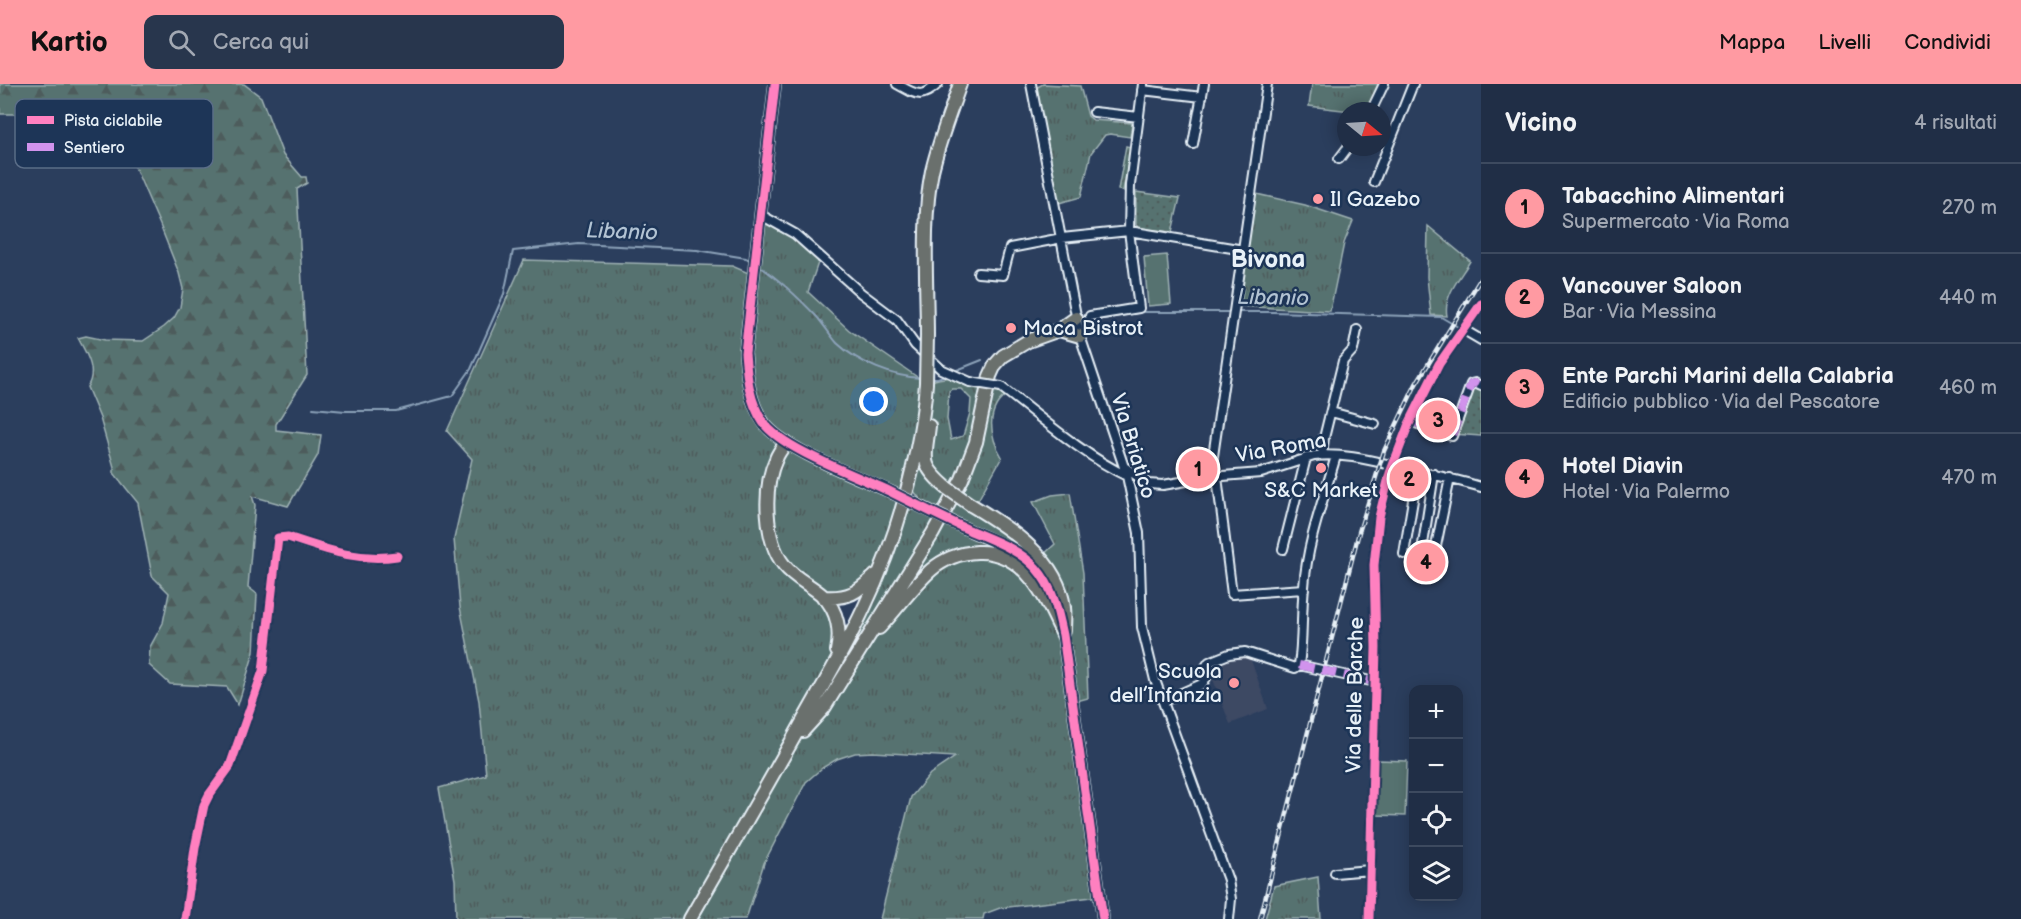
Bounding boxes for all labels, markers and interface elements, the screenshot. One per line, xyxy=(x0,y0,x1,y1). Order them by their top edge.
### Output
search box xyxy=(144,15,564,69)
text: Kartio xyxy=(30,26,108,59)
icon: search xyxy=(165,26,198,59)
text: Cerca qui xyxy=(213,29,309,56)
text: Mappa xyxy=(1719,30,1785,55)
text: Livelli xyxy=(1818,30,1871,55)
text: Condividi xyxy=(1904,30,1991,55)
legend xyxy=(15,99,213,168)
north arrow xyxy=(1337,102,1391,156)
text: Vicino xyxy=(1505,108,1577,139)
text: 4 risultati xyxy=(1914,111,1997,135)
text: Pista ciclabile xyxy=(64,112,163,131)
text: Sentiero xyxy=(64,139,125,158)
text: Tabacchino Alimentari xyxy=(1562,183,1784,210)
place label: Il Gazebo xyxy=(1330,187,1420,212)
marker: Il Gazebo xyxy=(1311,192,1325,206)
text: 1 xyxy=(1520,196,1529,220)
text: 270 m xyxy=(1942,196,1997,220)
text: Supermercato · Via Roma xyxy=(1562,210,1790,234)
water label: Libanio xyxy=(586,217,658,247)
district label: Bivona xyxy=(1231,245,1305,274)
text: Vancouver Saloon xyxy=(1562,273,1742,300)
water label: Libanio xyxy=(1237,284,1309,312)
text: 2 xyxy=(1519,286,1530,310)
text: 440 m xyxy=(1939,286,1997,310)
text: Bar · Via Messina xyxy=(1562,300,1717,324)
place label: Maca Bistrot xyxy=(1023,316,1144,341)
marker: Maca Bistrot xyxy=(1004,321,1018,335)
text: Ente Parchi Marini della Calabria xyxy=(1562,363,1894,390)
text: 3 xyxy=(1519,376,1530,400)
text: 460 m xyxy=(1939,376,1997,400)
your location xyxy=(859,387,888,416)
street label: Via Briatico xyxy=(1105,390,1161,502)
text: Edificio pubblico · Via del Pescatore xyxy=(1562,390,1880,414)
pin: 3 xyxy=(1418,398,1458,442)
street label: Via Roma xyxy=(1234,428,1328,468)
pin: 1 xyxy=(1178,446,1218,492)
text: Hotel Diavin xyxy=(1562,453,1683,480)
pin: 2 xyxy=(1390,456,1428,502)
marker: S&C Market xyxy=(1314,461,1328,475)
text: 4 xyxy=(1519,466,1530,490)
text: 470 m xyxy=(1941,466,1997,490)
place label: S&C Market xyxy=(1264,478,1378,503)
text: Hotel · Via Palermo xyxy=(1562,480,1730,504)
pin: 4 xyxy=(1406,540,1446,584)
street label: Via delle Barche xyxy=(1341,617,1369,773)
place label: Scuola dell’Infanzia xyxy=(1109,659,1222,708)
marker: Scuola dell’Infanzia xyxy=(1227,676,1241,690)
map controls xyxy=(1409,685,1463,901)
button: + xyxy=(1409,685,1463,739)
button: − xyxy=(1409,739,1463,793)
button: locate xyxy=(1409,793,1463,847)
button: layers xyxy=(1409,847,1463,901)

